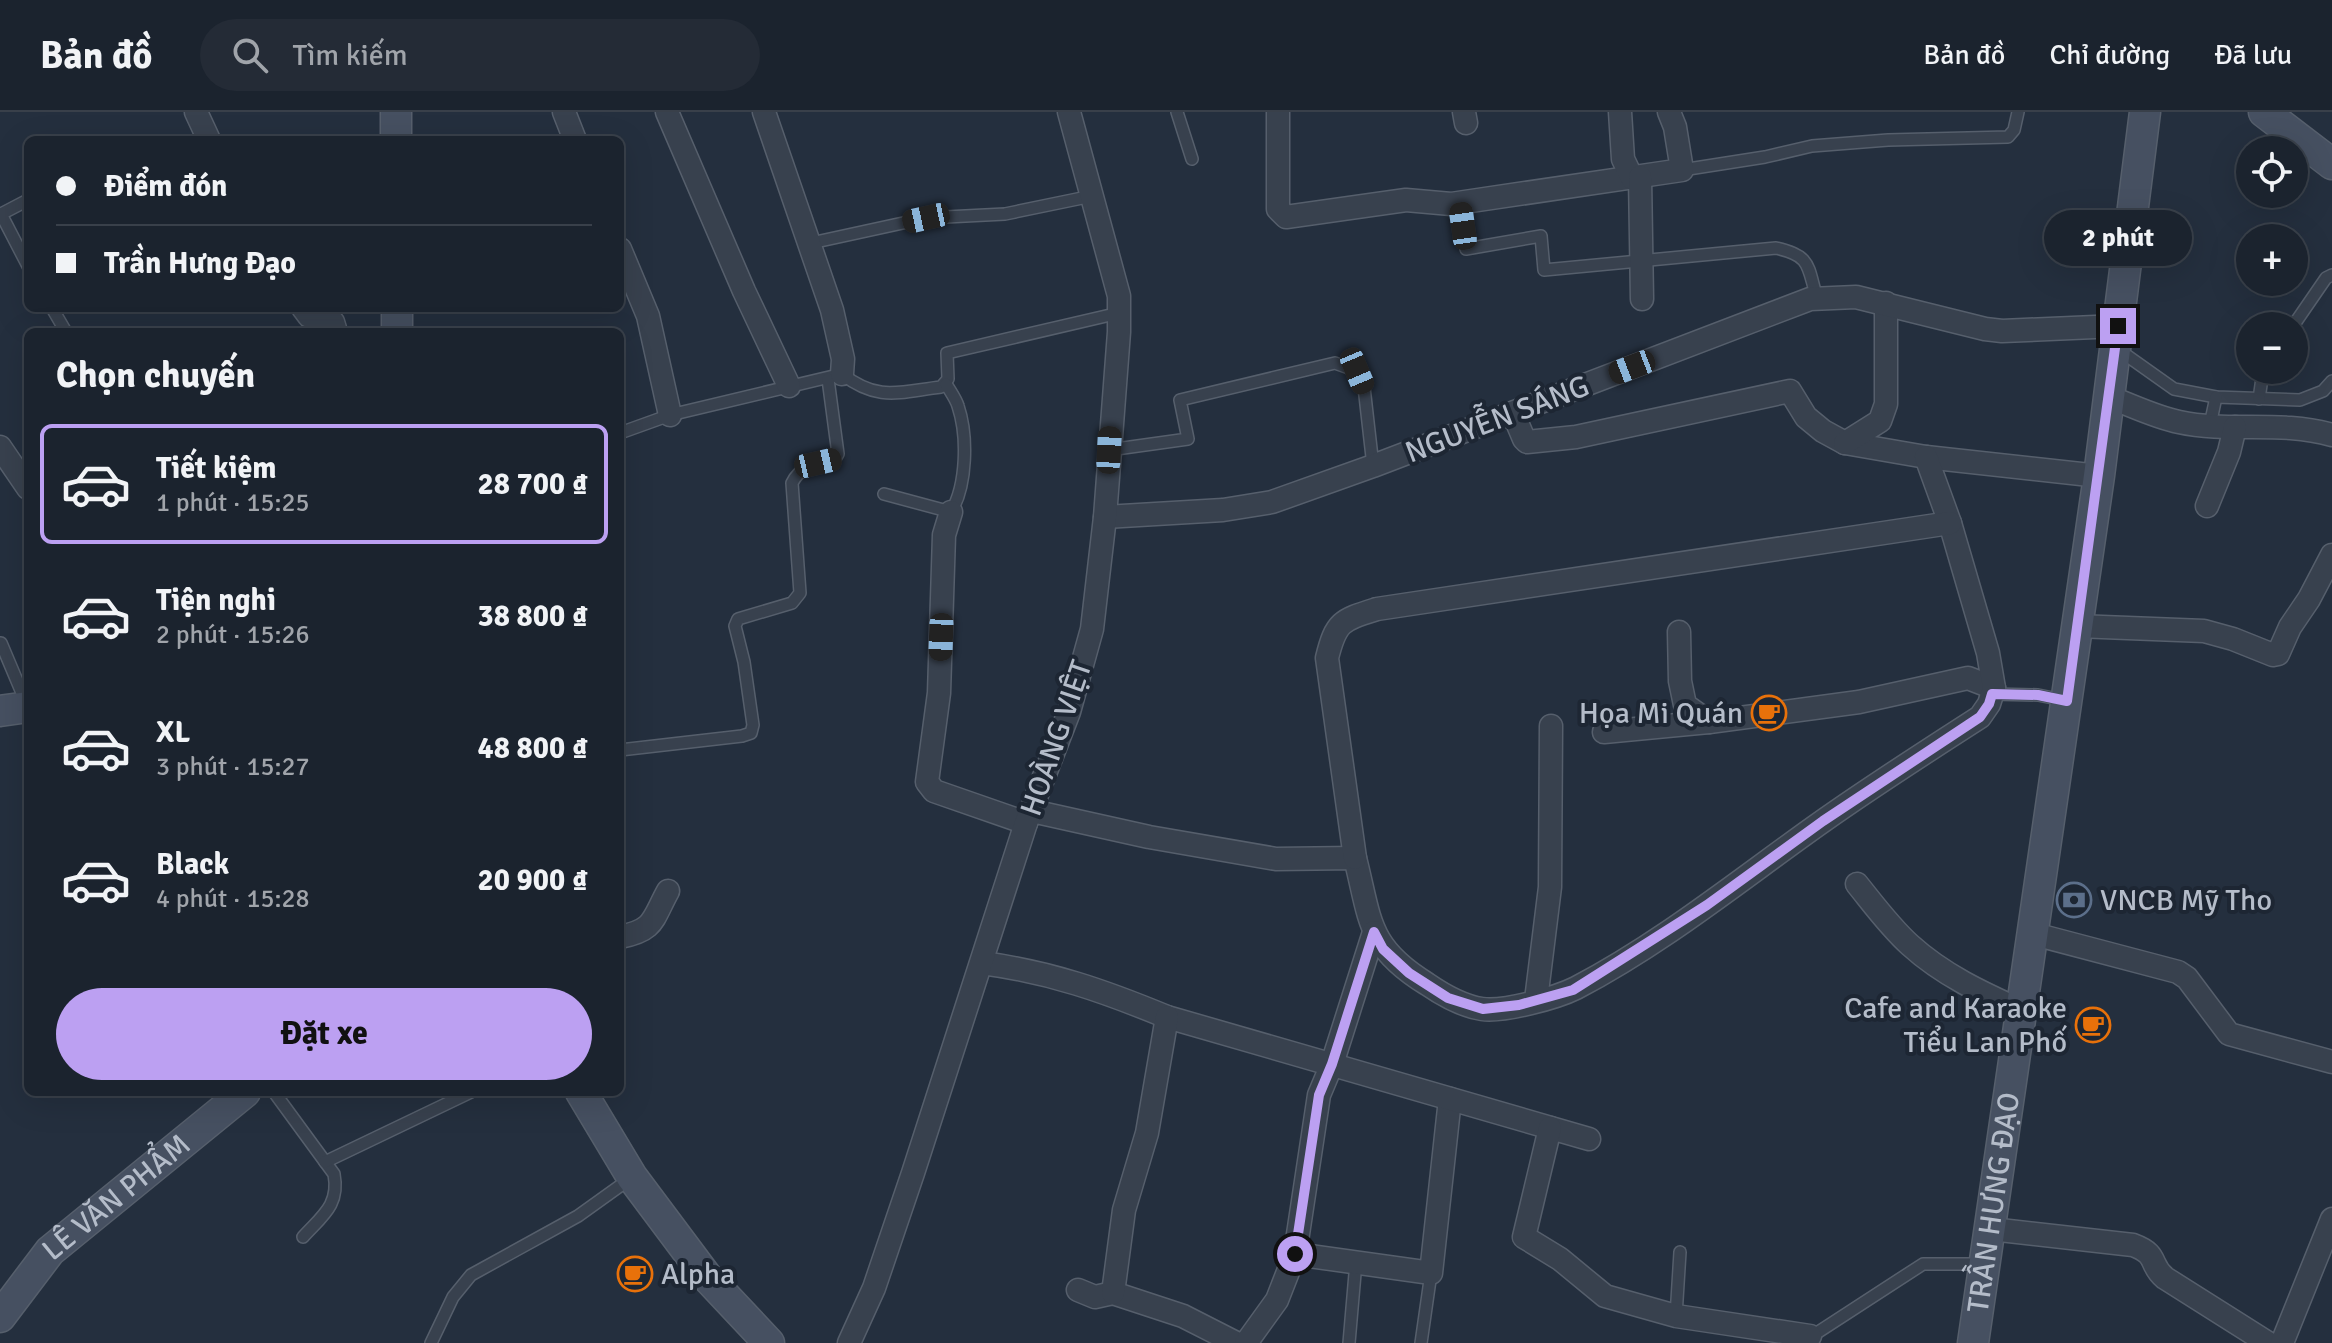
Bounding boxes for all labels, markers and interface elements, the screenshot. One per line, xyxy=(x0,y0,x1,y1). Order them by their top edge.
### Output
search box xyxy=(200,19,760,91)
text: Bản đồ xyxy=(40,32,152,79)
icon: search xyxy=(228,33,272,77)
text: Tìm kiếm xyxy=(292,37,408,74)
text: Bản đồ xyxy=(1923,38,2005,72)
text: Chỉ đường xyxy=(2049,38,2170,72)
text: Đã lưu xyxy=(2214,38,2292,72)
map controls xyxy=(2236,136,2308,384)
button: locate xyxy=(2236,136,2308,208)
text: Điểm đón xyxy=(104,168,227,205)
car xyxy=(900,201,952,235)
car xyxy=(1448,201,1478,251)
callout: 2 phút xyxy=(2044,210,2192,266)
text: 2 phút xyxy=(2082,222,2154,254)
button: + xyxy=(2236,224,2308,296)
text: Trần Hưng Đạo xyxy=(104,245,296,282)
route end xyxy=(2100,308,2136,344)
button: − xyxy=(2236,312,2308,384)
car xyxy=(1337,344,1377,398)
car xyxy=(1605,347,1659,387)
text: Chọn chuyến xyxy=(56,353,255,398)
street label: NGUYỄN SÁNG xyxy=(1399,365,1594,471)
car xyxy=(1096,425,1122,475)
car xyxy=(792,446,844,480)
icon: car xyxy=(60,448,132,520)
text: Tiết kiệm xyxy=(156,450,277,487)
text: 28 700 ₫ xyxy=(478,466,588,503)
text: 1 phút · 15:25 xyxy=(156,487,310,519)
icon: car xyxy=(60,580,132,652)
text: Tiện nghi xyxy=(156,582,276,619)
text: 38 800 ₫ xyxy=(478,598,588,635)
car xyxy=(928,613,954,661)
text: 2 phút · 15:26 xyxy=(156,619,310,651)
street label: HOÀNG VIỆT xyxy=(1013,655,1100,821)
cafe icon: Họa Mi Quán xyxy=(1750,694,1788,732)
place label: Họa Mi Quán xyxy=(1579,695,1743,732)
icon: car xyxy=(60,712,132,784)
text: XL xyxy=(156,714,190,751)
text: 48 800 ₫ xyxy=(478,730,588,767)
text: 3 phút · 15:27 xyxy=(156,751,310,783)
icon: car xyxy=(60,844,132,916)
text: Black xyxy=(156,846,229,883)
text: 20 900 ₫ xyxy=(478,862,588,899)
bank icon: VNCB Mỹ Tho xyxy=(2055,881,2093,919)
place label: VNCB Mỹ Tho xyxy=(2100,882,2272,919)
text: 4 phút · 15:28 xyxy=(156,883,310,915)
button: Đặt xe xyxy=(56,988,592,1080)
place label: Cafe and Karaoke Tiểu Lan Phố xyxy=(1844,990,2067,1061)
cafe icon: Cafe and Karaoke Tiểu Lan Phố xyxy=(2074,1006,2112,1044)
street label: TRẦN HƯNG ĐẠO xyxy=(1960,1090,2028,1315)
street label: LÊ VĂN PHẨM xyxy=(35,1126,198,1269)
route start xyxy=(1277,1236,1313,1272)
cafe icon: Alpha xyxy=(616,1255,654,1293)
place label: Alpha xyxy=(661,1256,735,1293)

